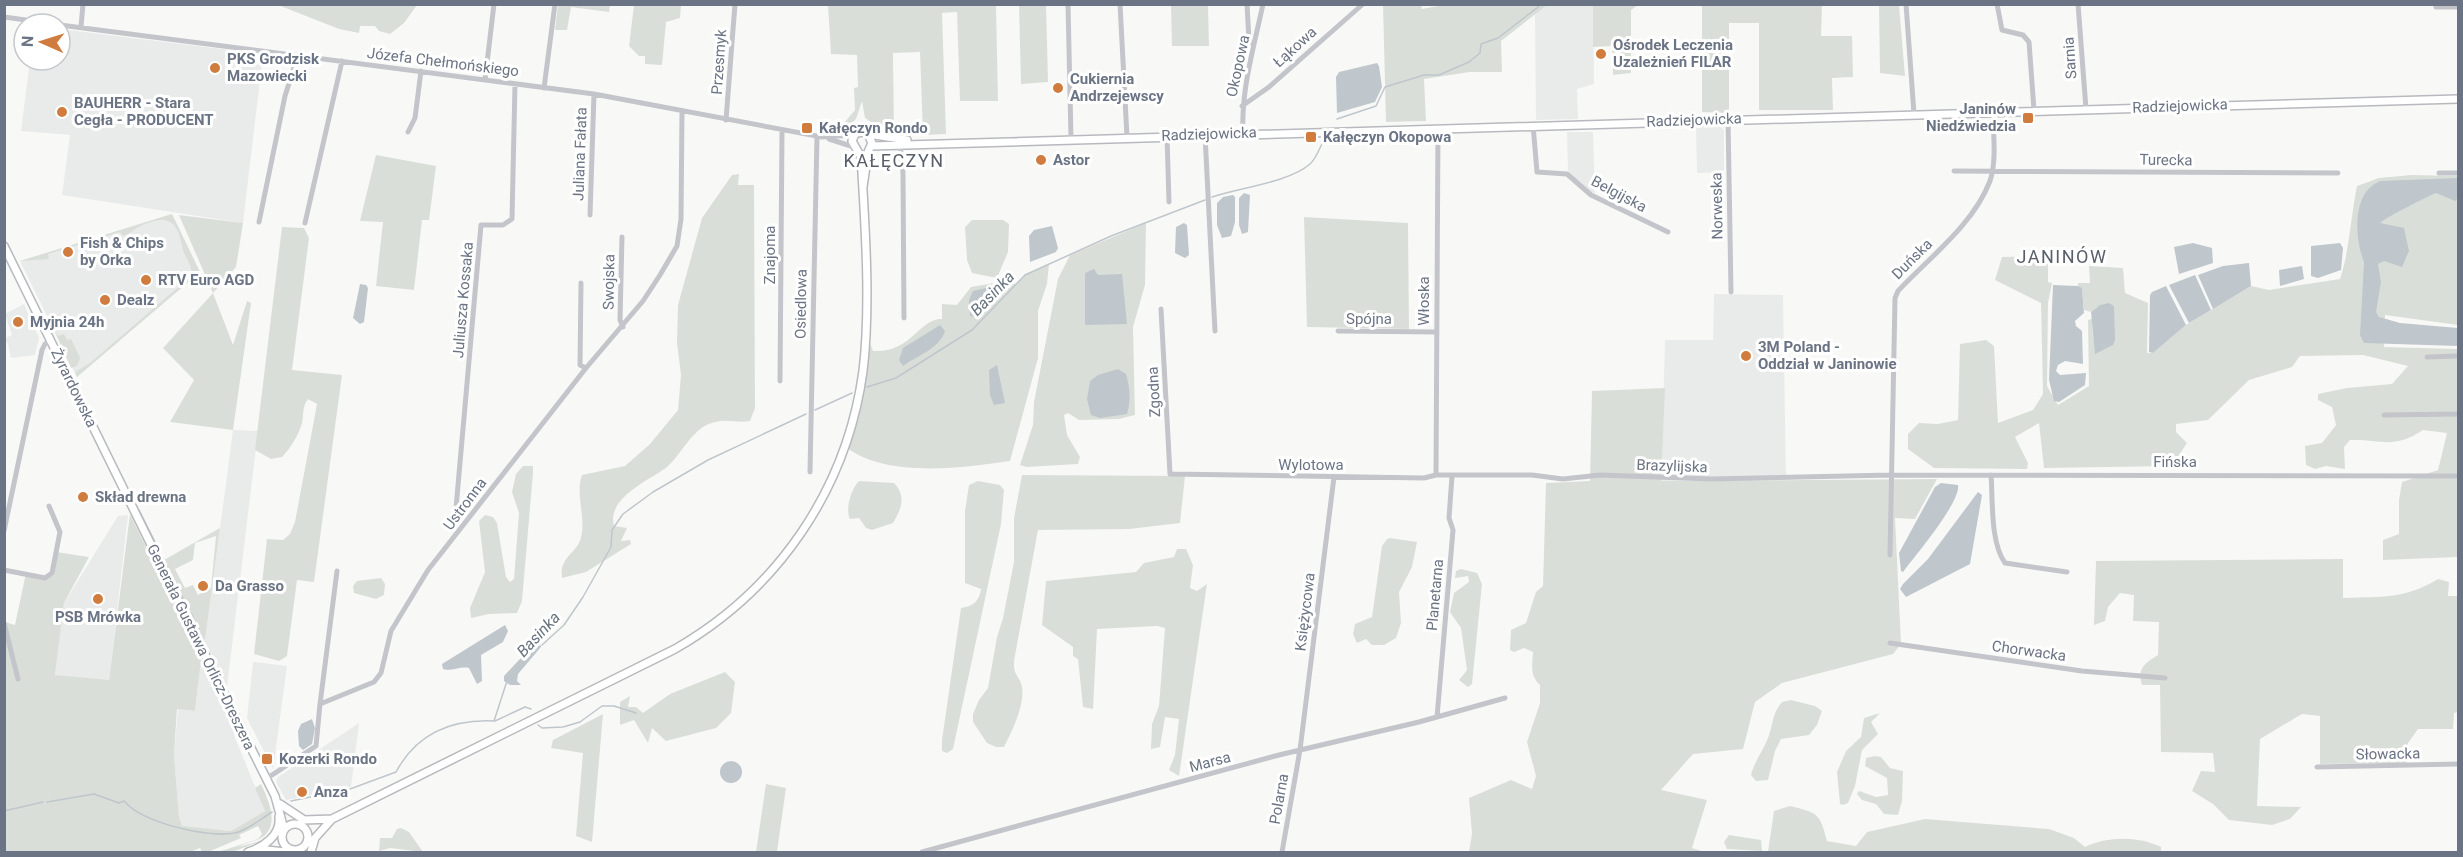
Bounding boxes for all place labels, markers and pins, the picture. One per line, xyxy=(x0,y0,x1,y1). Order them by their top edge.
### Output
place label: Ośrodek Leczenia Uzależnień FILAR xyxy=(1613,36,1733,71)
marker: Ośrodek Leczenia Uzależnień FILAR xyxy=(1594,47,1608,61)
place label: PKS Grodzisk Mazowiecki xyxy=(227,50,320,85)
marker: PKS Grodzisk Mazowiecki xyxy=(208,61,222,75)
place label: Cukiernia Andrzejewscy xyxy=(1070,70,1164,105)
marker: Cukiernia Andrzejewscy xyxy=(1051,81,1065,95)
place label: BAUHERR - Stara Cegła - PRODUCENT xyxy=(74,94,214,129)
place label: Janinów Niedźwiedzia xyxy=(1926,100,2016,135)
marker: BAUHERR - Stara Cegła - PRODUCENT xyxy=(55,105,69,119)
marker: Janinów Niedźwiedzia xyxy=(2021,111,2035,125)
place label: Kałęczyn Rondo xyxy=(819,119,928,137)
marker: Kałęczyn Rondo xyxy=(800,121,814,135)
place label: Kałęczyn Okopowa xyxy=(1323,128,1451,146)
marker: Kałęczyn Okopowa xyxy=(1304,130,1318,144)
place label: Astor xyxy=(1053,151,1090,169)
marker: Astor xyxy=(1034,153,1048,167)
place label: Fish & Chips by Orka xyxy=(80,234,164,269)
marker: Fish & Chips by Orka xyxy=(61,245,75,259)
place label: RTV Euro AGD xyxy=(158,271,254,289)
marker: RTV Euro AGD xyxy=(139,273,153,287)
place label: Dealz xyxy=(117,291,155,309)
marker: Dealz xyxy=(98,293,112,307)
place label: Myjnia 24h xyxy=(30,313,104,331)
marker: Myjnia 24h xyxy=(11,315,25,329)
place label: 3M Poland - Oddział w Janinowie xyxy=(1758,338,1897,373)
marker: 3M Poland - Oddział w Janinowie xyxy=(1739,349,1753,363)
place label: Skład drewna xyxy=(95,488,186,506)
marker: Skład drewna xyxy=(76,490,90,504)
place label: Da Grasso xyxy=(215,577,284,595)
marker: Da Grasso xyxy=(196,579,210,593)
marker: PSB Mrówka xyxy=(91,592,105,606)
place label: PSB Mrówka xyxy=(55,608,141,626)
place label: Kozerki Rondo xyxy=(279,750,377,768)
marker: Kozerki Rondo xyxy=(260,752,274,766)
place label: Anza xyxy=(314,783,348,801)
marker: Anza xyxy=(295,785,309,799)

